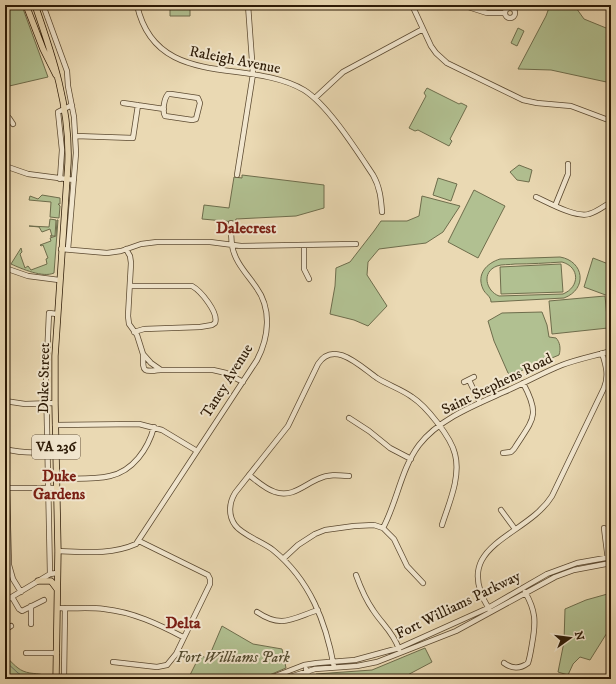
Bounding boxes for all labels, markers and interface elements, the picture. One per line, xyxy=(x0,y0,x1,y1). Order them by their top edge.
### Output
street label: Raleigh Avenue xyxy=(188,42,282,78)
district label: Dalecrest xyxy=(216,218,277,238)
street label: Taney Avenue xyxy=(197,340,257,422)
street label: Duke Street xyxy=(34,342,54,413)
street label: Saint Stephens Road xyxy=(438,349,556,419)
road number: VA 236 xyxy=(32,435,80,459)
district label: Duke Gardens xyxy=(33,466,86,504)
street label: Fort Williams Parkway xyxy=(392,566,524,644)
district label: Delta xyxy=(165,613,202,633)
north arrow xyxy=(550,618,590,658)
text: N xyxy=(571,630,587,642)
park label: Fort Williams Park xyxy=(176,648,291,667)

